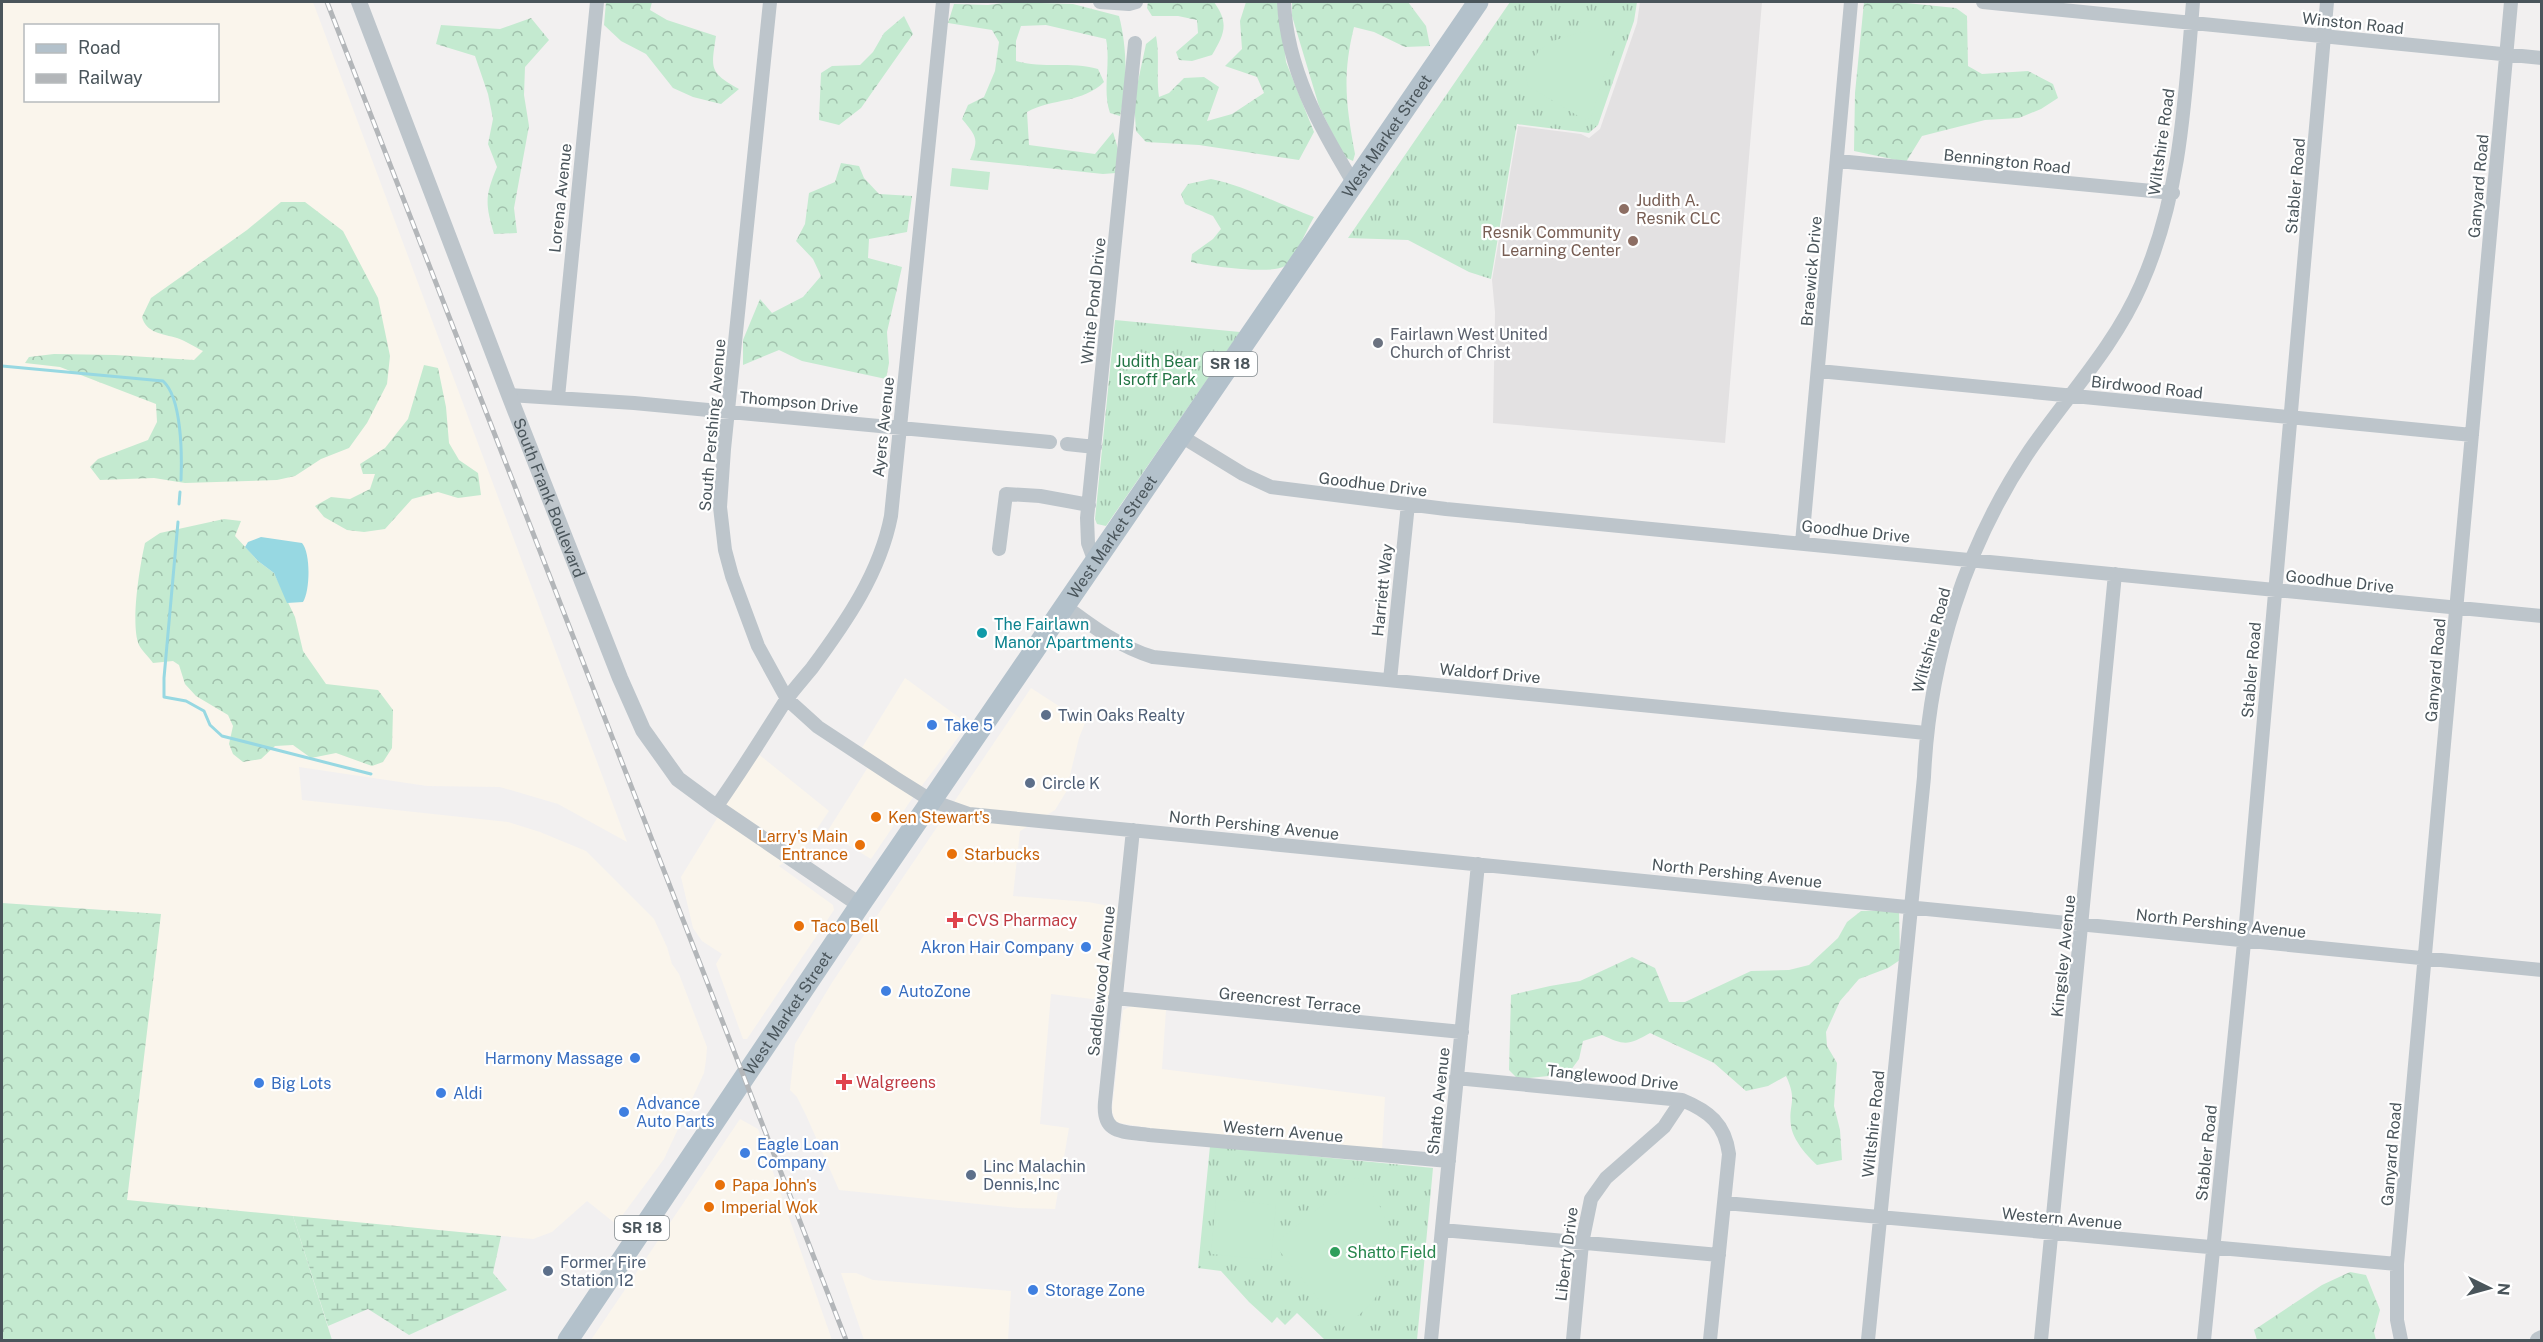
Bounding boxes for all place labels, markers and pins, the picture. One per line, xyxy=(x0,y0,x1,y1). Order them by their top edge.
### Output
place label: Judith A. Resnik CLC xyxy=(1636,191,1721,228)
marker: Judith A. Resnik CLC xyxy=(1617,202,1631,216)
place label: Resnik Community Learning Center xyxy=(1482,223,1621,260)
marker: Resnik Community Learning Center xyxy=(1626,234,1640,248)
place label: Fairlawn West United Church of Christ xyxy=(1390,325,1548,362)
marker: Fairlawn West United Church of Christ xyxy=(1371,336,1385,350)
place label: The Fairlawn Manor Apartments xyxy=(994,615,1133,652)
marker: The Fairlawn Manor Apartments xyxy=(975,626,989,640)
place label: Twin Oaks Realty xyxy=(1058,706,1185,725)
marker: Twin Oaks Realty xyxy=(1039,708,1053,722)
place label: Take 5 xyxy=(944,716,993,735)
marker: Take 5 xyxy=(925,718,939,732)
place label: Circle K xyxy=(1042,774,1100,793)
marker: Circle K xyxy=(1023,776,1037,790)
place label: Ken Stewart's xyxy=(888,808,990,827)
marker: Ken Stewart's xyxy=(869,810,883,824)
place label: Larry's Main Entrance xyxy=(758,827,848,864)
marker: Larry's Main Entrance xyxy=(853,838,867,852)
place label: Starbucks xyxy=(964,845,1040,864)
marker: Starbucks xyxy=(945,847,959,861)
place label: CVS Pharmacy xyxy=(967,911,1078,930)
marker: CVS Pharmacy xyxy=(948,913,962,927)
place label: Taco Bell xyxy=(811,917,879,936)
marker: Taco Bell xyxy=(792,919,806,933)
place label: Akron Hair Company xyxy=(920,938,1074,957)
marker: Akron Hair Company xyxy=(1079,940,1093,954)
place label: AutoZone xyxy=(898,982,971,1001)
marker: AutoZone xyxy=(879,984,893,998)
place label: Harmony Massage xyxy=(485,1049,623,1068)
marker: Harmony Massage xyxy=(628,1051,642,1065)
place label: Walgreens xyxy=(856,1073,936,1092)
place label: Big Lots xyxy=(271,1074,331,1093)
marker: Walgreens xyxy=(837,1075,851,1089)
marker: Big Lots xyxy=(252,1076,266,1090)
place label: Aldi xyxy=(453,1084,482,1103)
marker: Aldi xyxy=(434,1086,448,1100)
place label: Advance Auto Parts xyxy=(636,1094,715,1131)
marker: Advance Auto Parts xyxy=(617,1105,631,1119)
place label: Eagle Loan Company xyxy=(757,1135,839,1172)
marker: Eagle Loan Company xyxy=(738,1146,752,1160)
place label: Linc Malachin Dennis,Inc xyxy=(983,1157,1086,1194)
marker: Linc Malachin Dennis,Inc xyxy=(964,1168,978,1182)
place label: Papa John's xyxy=(732,1176,817,1195)
marker: Papa John's xyxy=(713,1178,727,1192)
place label: Imperial Wok xyxy=(721,1198,818,1217)
marker: Imperial Wok xyxy=(702,1200,716,1214)
place label: Shatto Field xyxy=(1347,1243,1436,1262)
marker: Shatto Field xyxy=(1328,1245,1342,1259)
place label: Former Fire Station 12 xyxy=(560,1253,646,1290)
marker: Former Fire Station 12 xyxy=(541,1264,555,1278)
place label: Storage Zone xyxy=(1045,1281,1145,1300)
marker: Storage Zone xyxy=(1026,1283,1040,1297)

